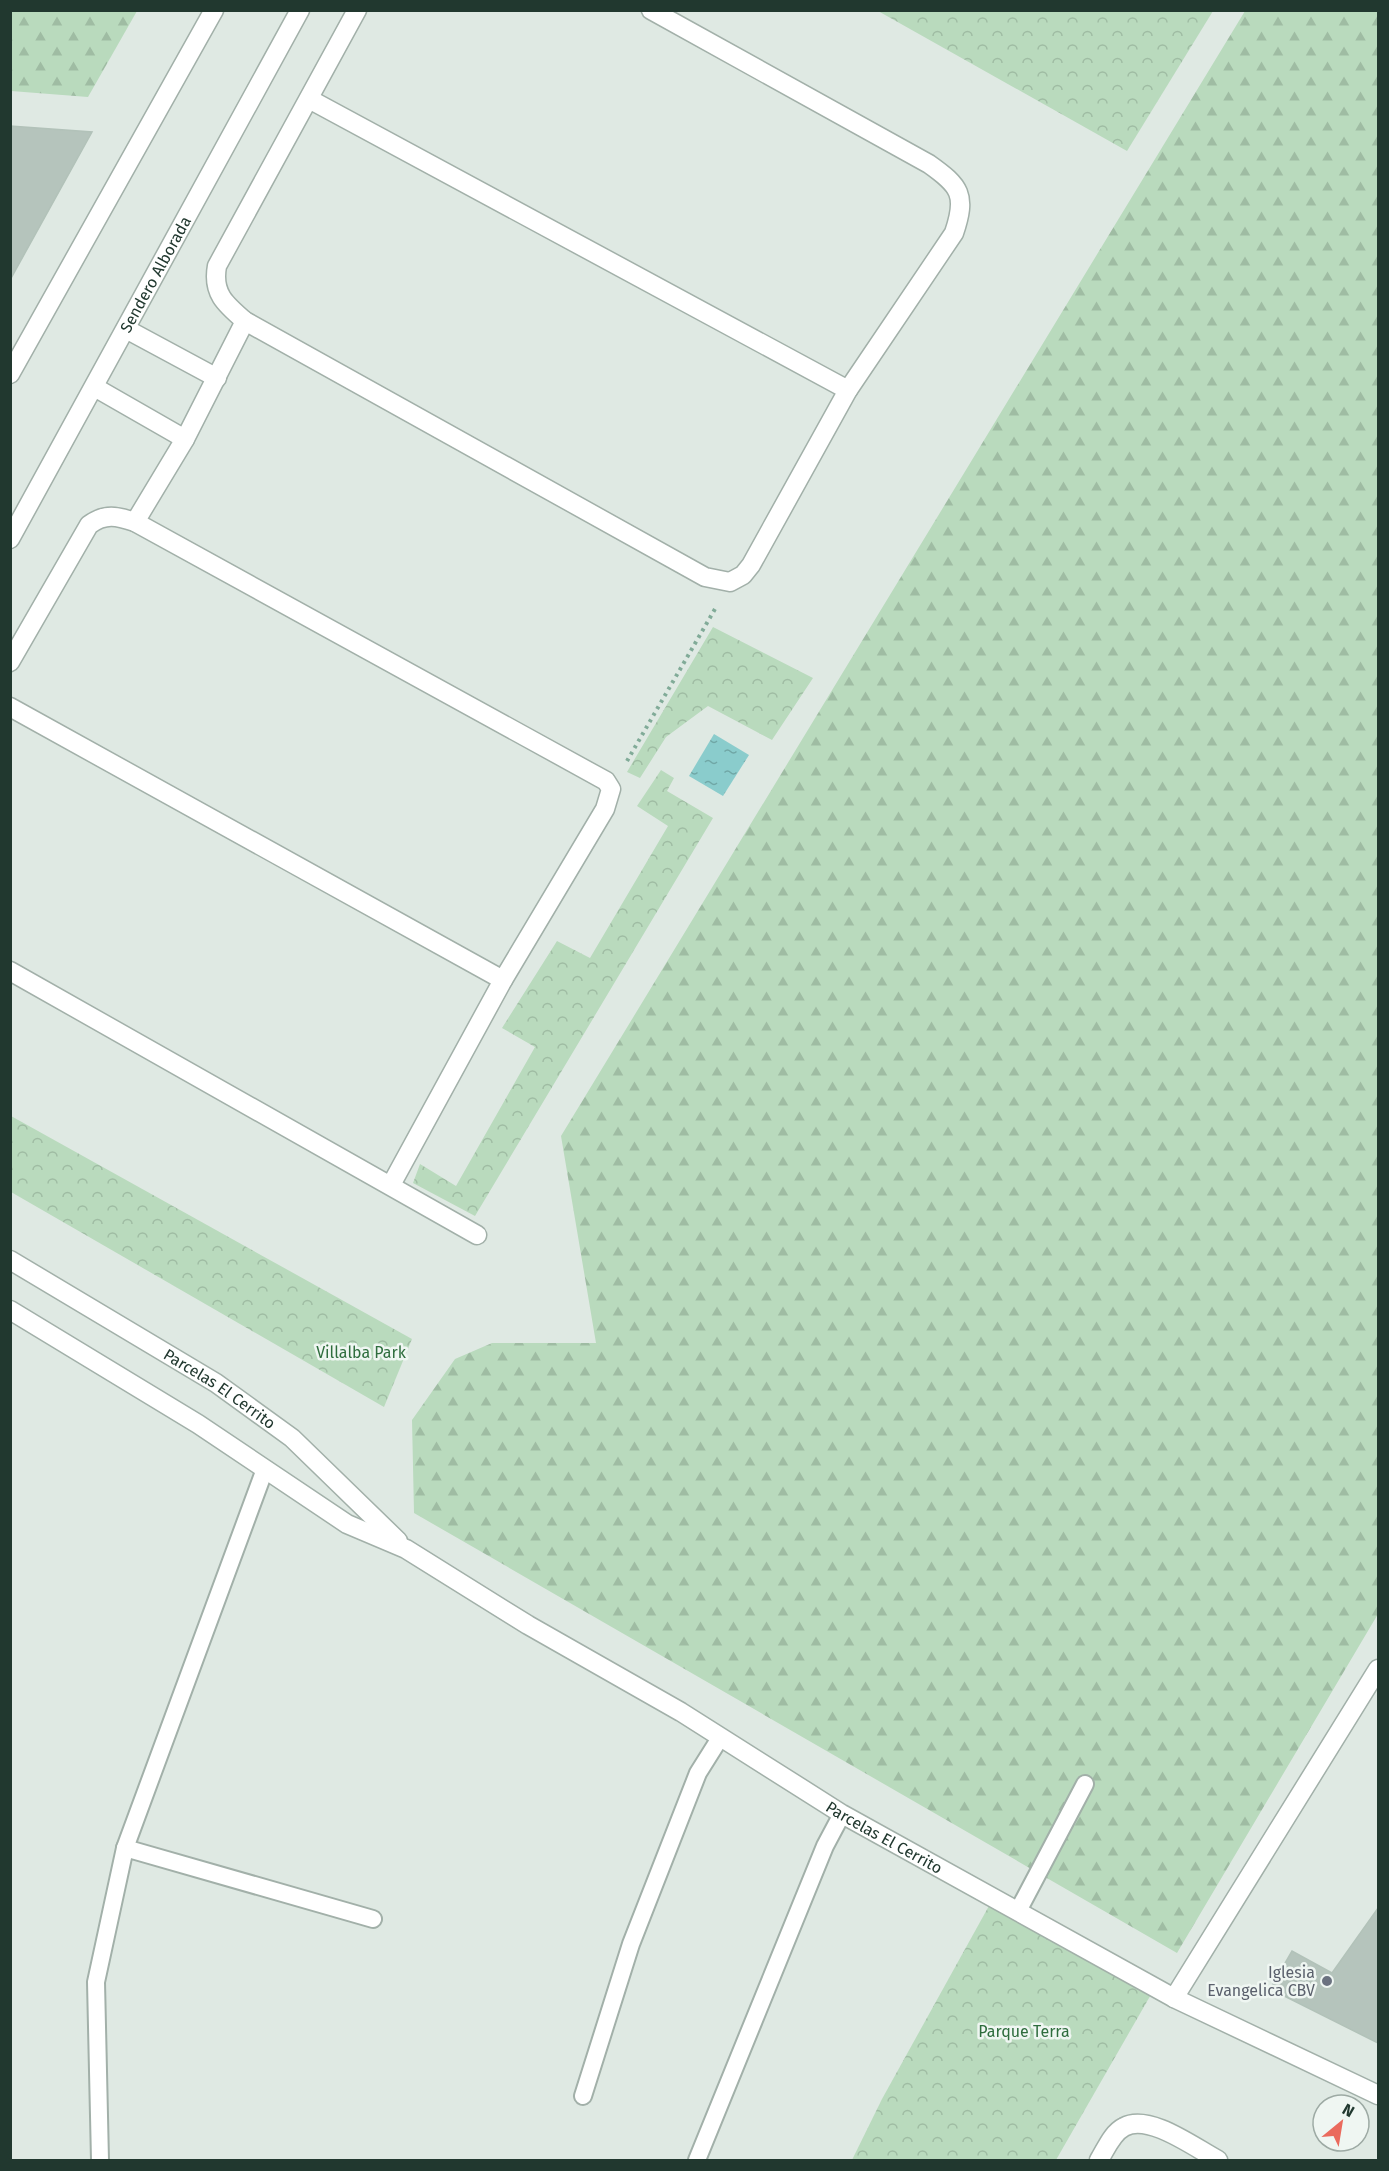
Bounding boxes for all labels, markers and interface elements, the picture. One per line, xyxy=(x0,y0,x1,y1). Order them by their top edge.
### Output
street label: Sendero Alborada xyxy=(116,213,195,336)
park label: Villalba Park xyxy=(316,1343,407,1362)
street label: Parcelas El Cerrito xyxy=(160,1345,279,1432)
street label: Parcelas El Cerrito xyxy=(823,1797,946,1877)
place label: Iglesia Evangelica CBV xyxy=(1207,1963,1315,2000)
marker: Iglesia Evangelica CBV xyxy=(1320,1974,1334,1988)
park label: Parque Terra xyxy=(978,2022,1070,2041)
north arrow xyxy=(1311,2093,1371,2153)
text: N xyxy=(1339,2100,1358,2121)

